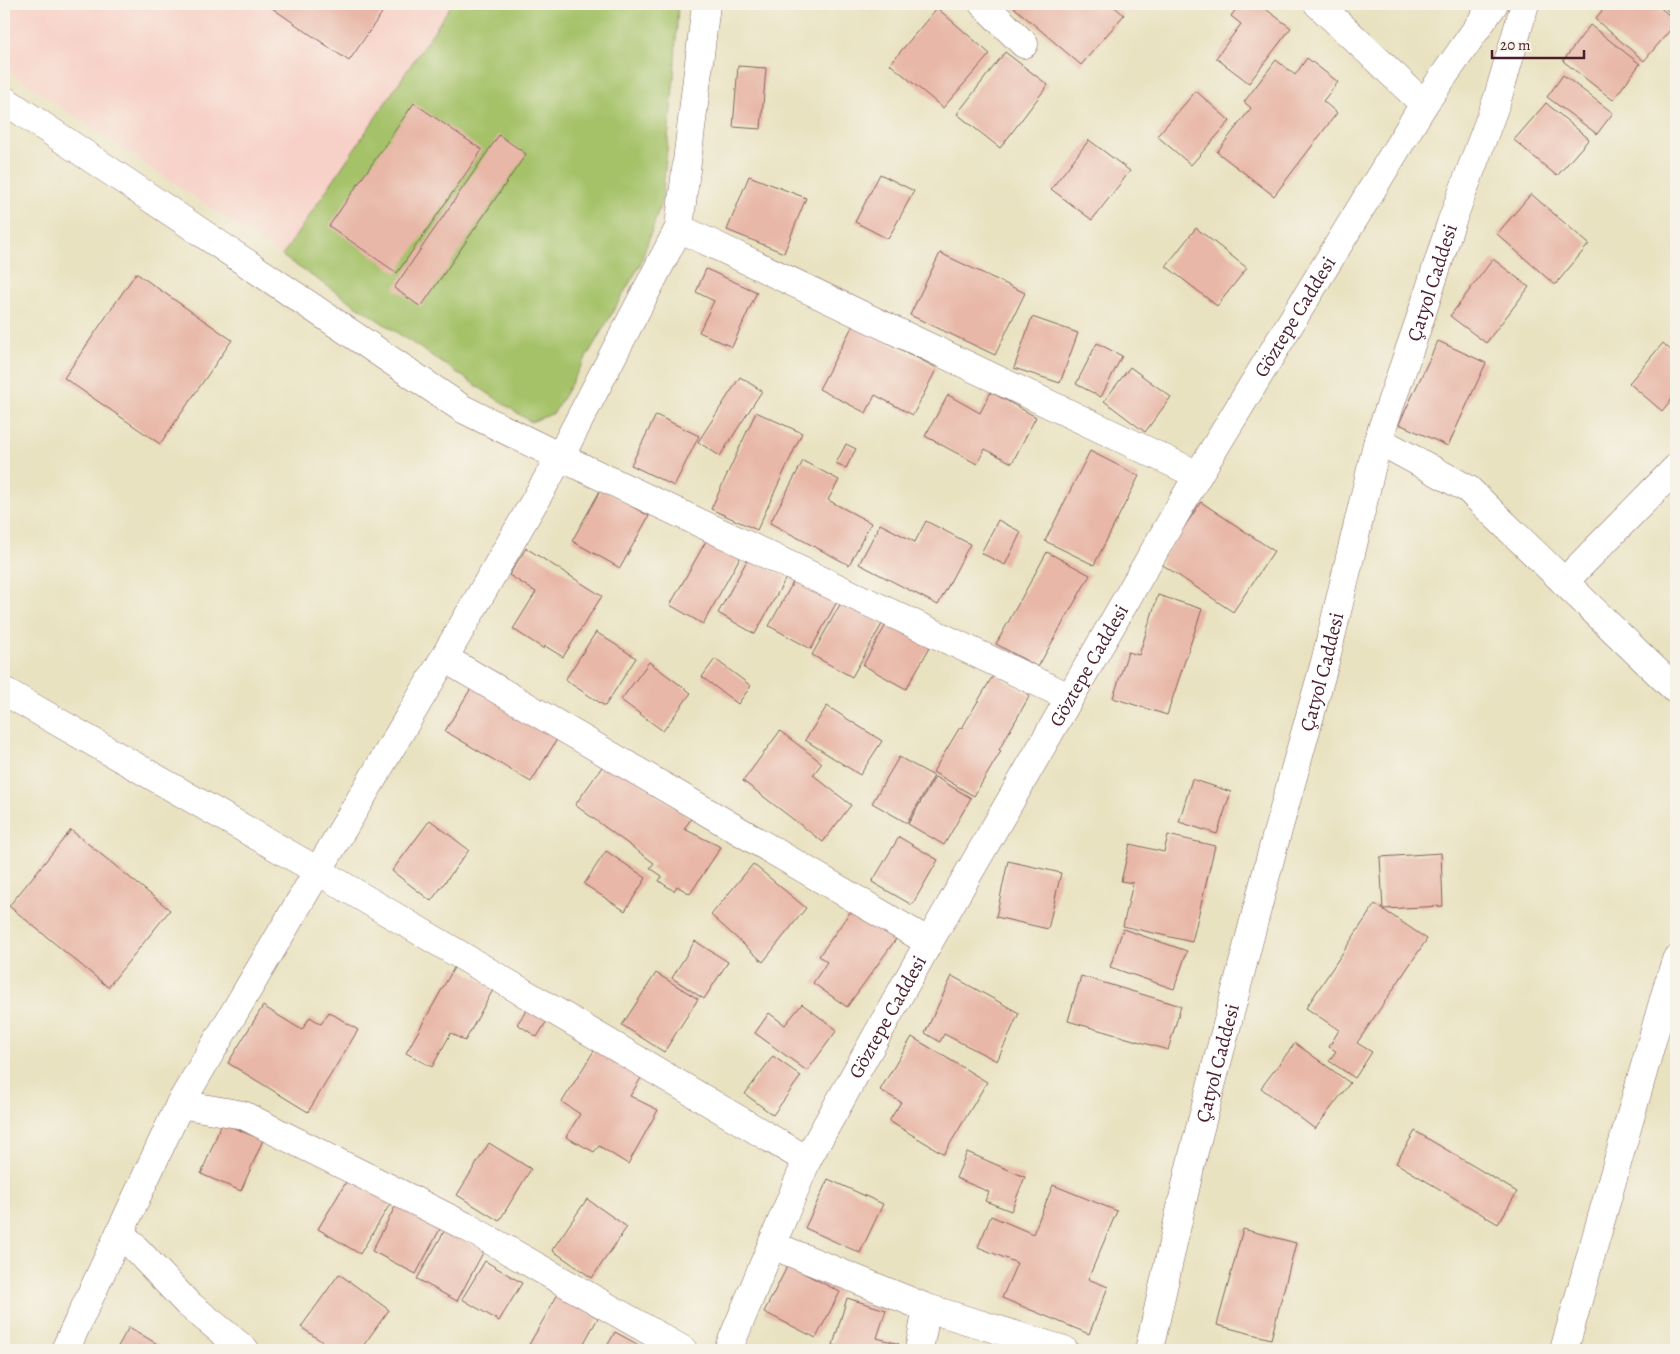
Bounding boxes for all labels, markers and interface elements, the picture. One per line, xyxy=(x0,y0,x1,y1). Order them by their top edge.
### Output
scale bar xyxy=(1492,28,1585,60)
text: 20 m xyxy=(1500,35,1531,55)
street label: Çatyol Caddesi xyxy=(1400,220,1463,345)
street label: Göztepe Caddesi xyxy=(1247,251,1342,382)
street label: Göztepe Caddesi xyxy=(1042,599,1134,731)
street label: Çatyol Caddesi xyxy=(1293,610,1350,734)
street label: Göztepe Caddesi xyxy=(842,950,932,1083)
street label: Çatyol Caddesi xyxy=(1189,1001,1245,1125)

